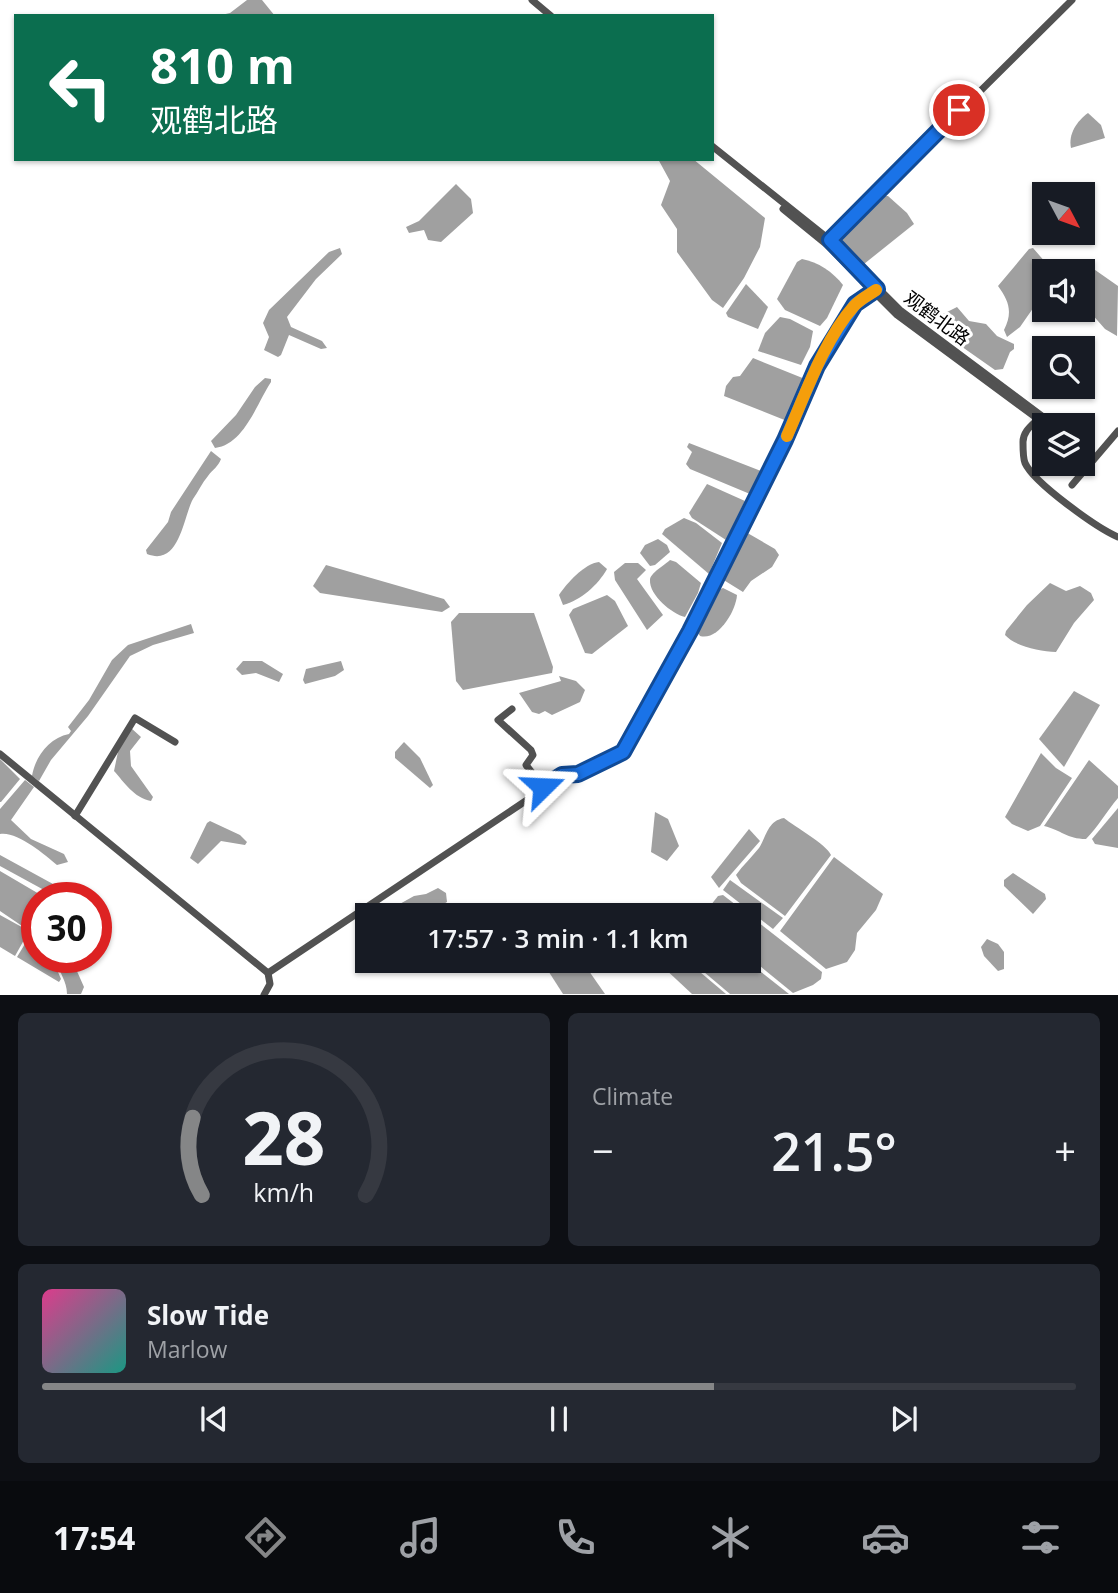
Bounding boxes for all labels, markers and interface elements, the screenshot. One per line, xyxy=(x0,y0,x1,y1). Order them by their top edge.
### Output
text: 810 m xyxy=(150,32,295,98)
icon: left xyxy=(35,42,126,133)
pin xyxy=(929,80,989,140)
icon: arrive xyxy=(940,91,978,129)
text: 观鹤北路 xyxy=(150,98,278,141)
north arrow xyxy=(1032,182,1096,245)
map controls xyxy=(1032,182,1095,476)
button: sound xyxy=(1032,259,1095,322)
street label: 观鹤北路 xyxy=(899,285,975,351)
button: search xyxy=(1032,336,1095,399)
button: layers xyxy=(1032,413,1095,476)
position arrow xyxy=(506,750,580,824)
speed limit sign: 30 xyxy=(21,882,112,973)
text: 17:57 · 3 min · 1.1 km xyxy=(427,920,689,956)
text: Climate xyxy=(592,1080,673,1112)
text: 28 xyxy=(242,1088,326,1187)
text: 21.5° xyxy=(771,1115,897,1186)
text: − xyxy=(592,1124,614,1176)
text: + xyxy=(1054,1124,1076,1176)
text: km/h xyxy=(254,1175,314,1209)
text: Slow Tide xyxy=(147,1297,269,1333)
text: Marlow xyxy=(147,1333,227,1365)
icon: previous xyxy=(195,1400,233,1438)
icon: pause xyxy=(540,1400,578,1438)
icon: next xyxy=(885,1400,923,1438)
icon: directions xyxy=(241,1513,290,1562)
icon: music xyxy=(396,1513,445,1562)
icon: phone xyxy=(551,1513,600,1562)
icon: climate xyxy=(706,1513,755,1562)
icon: car xyxy=(861,1513,910,1562)
icon: filters xyxy=(1016,1513,1065,1562)
text: 17:54 xyxy=(53,1516,135,1559)

